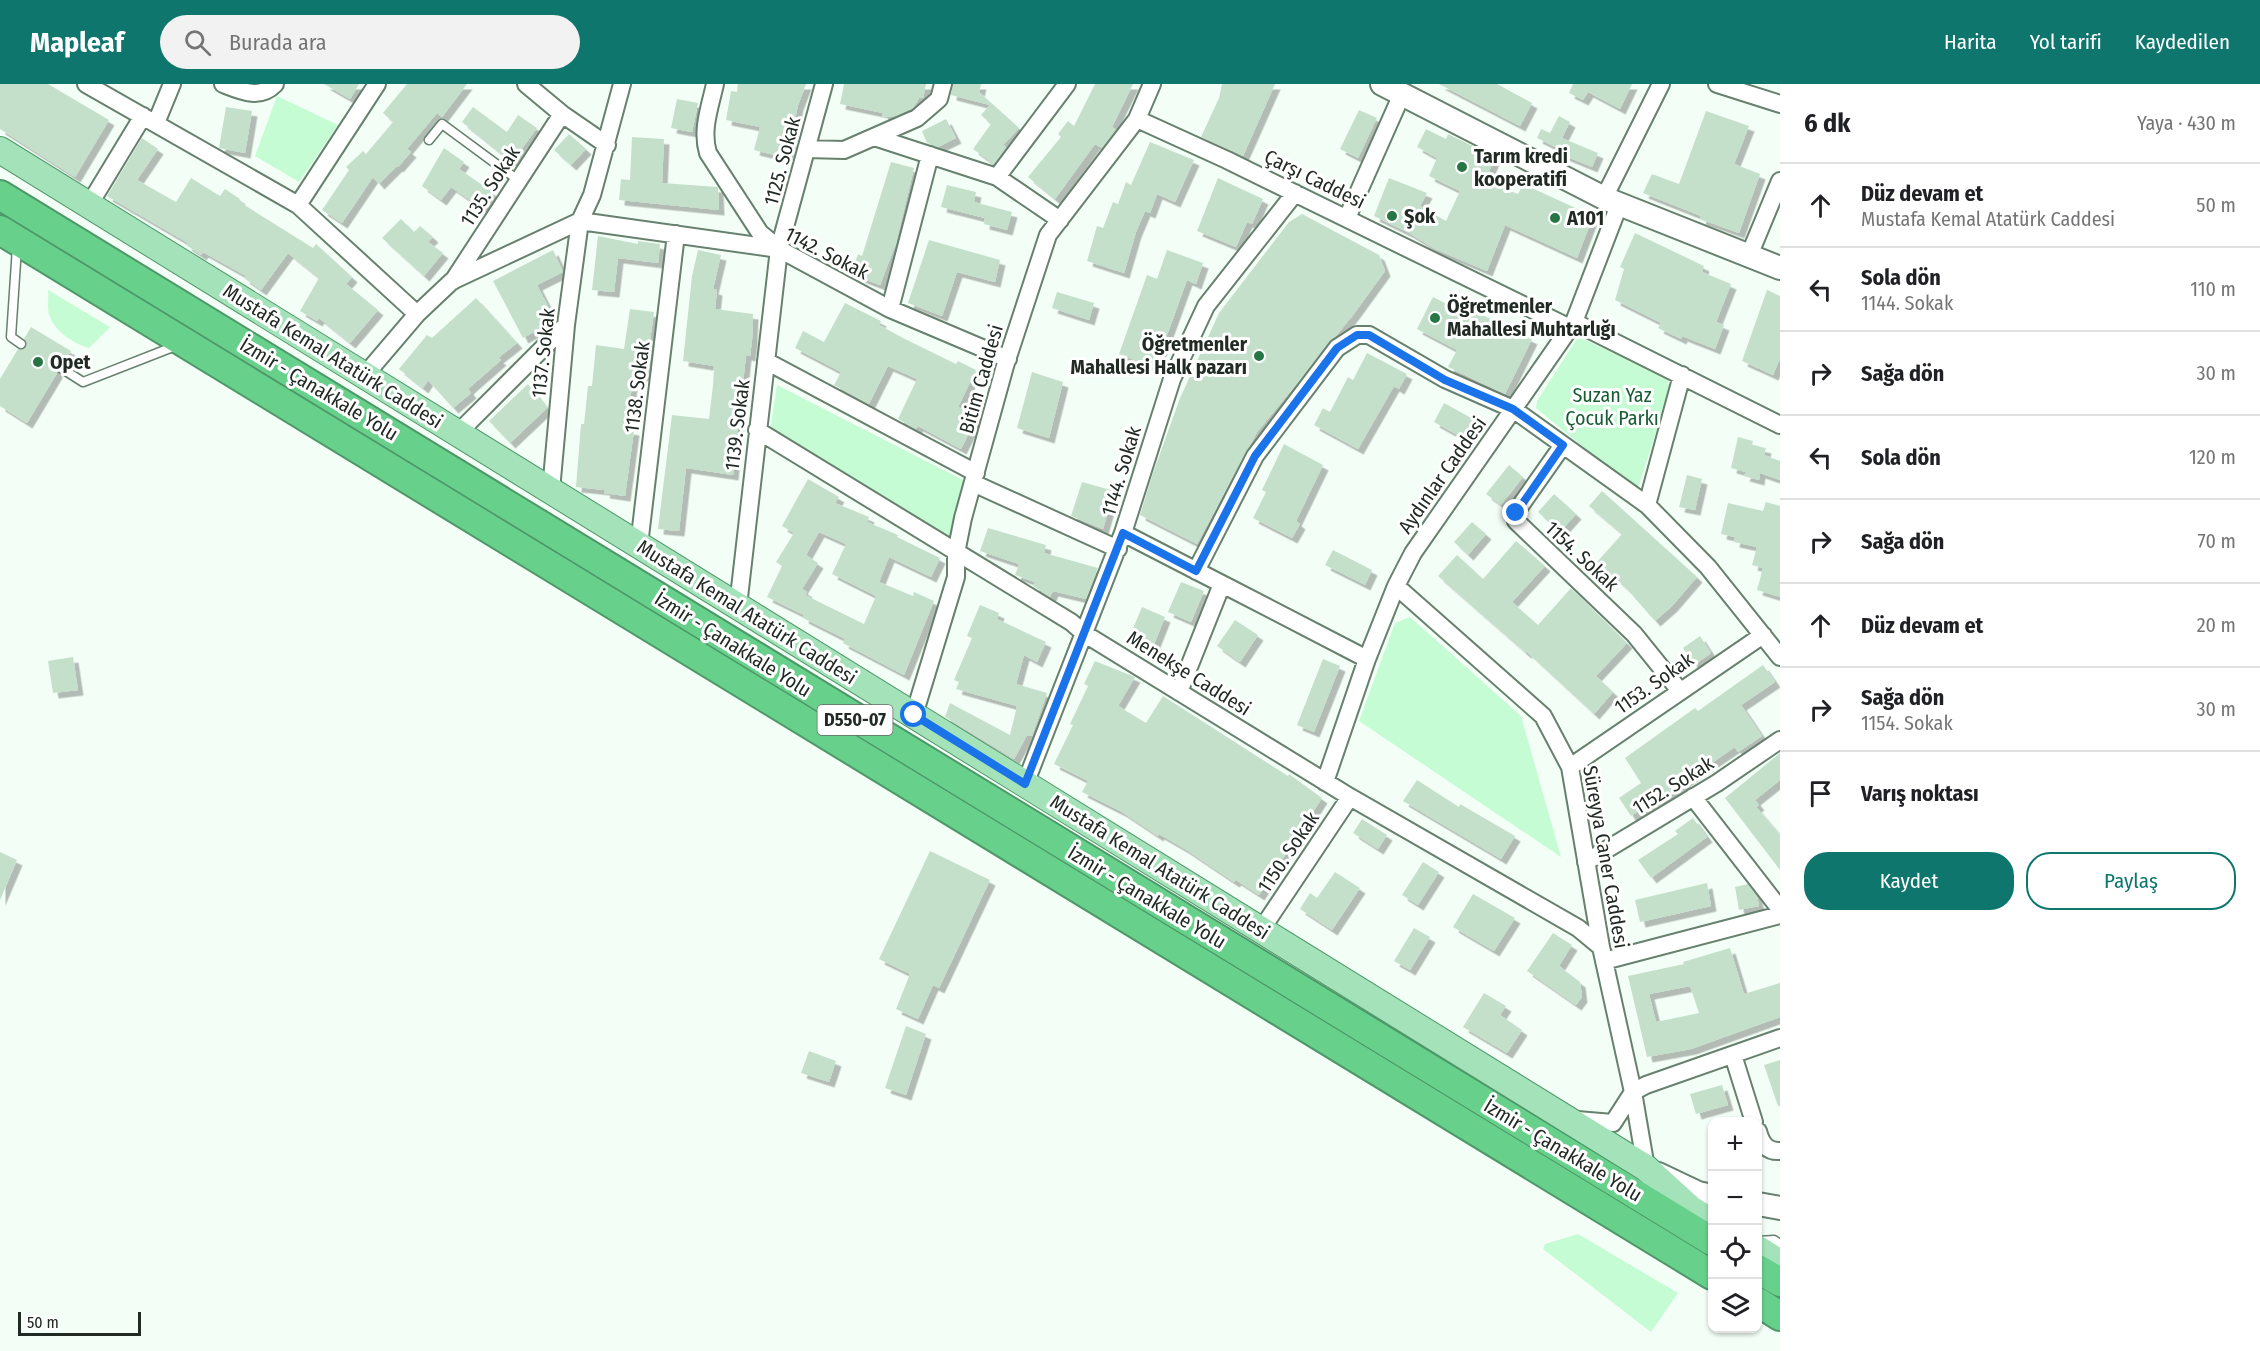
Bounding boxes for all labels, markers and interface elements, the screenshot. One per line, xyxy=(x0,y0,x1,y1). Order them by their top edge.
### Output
search box xyxy=(160,15,580,69)
text: Mapleaf xyxy=(30,26,124,59)
icon: search xyxy=(181,26,214,59)
text: Burada ara xyxy=(229,29,327,56)
text: Harita xyxy=(1944,29,1997,55)
text: Yol tarifi xyxy=(2030,29,2102,55)
text: Kaydedilen xyxy=(2135,29,2230,55)
text: 6 dk xyxy=(1804,108,1850,139)
text: Yaya · 430 m xyxy=(2137,111,2236,135)
street label: 1125. Sokak xyxy=(759,113,806,208)
street label: 1135. Sokak xyxy=(455,141,525,231)
street label: Çarşı Caddesi xyxy=(1260,144,1369,215)
place label: Tarım kredi kooperatifi xyxy=(1474,144,1568,191)
marker: Tarım kredi kooperatifi xyxy=(1455,160,1469,174)
text: Düz devam et xyxy=(1861,180,1983,207)
icon: ahead xyxy=(1804,189,1837,222)
text: 50 m xyxy=(2196,193,2236,217)
place label: Şok xyxy=(1404,204,1436,229)
place label: A101 xyxy=(1566,206,1604,230)
text: Mustafa Kemal Atatürk Caddesi xyxy=(1861,207,2115,231)
marker: Şok xyxy=(1385,209,1399,223)
marker: A101 xyxy=(1548,211,1562,225)
street label: 1142. Sokak xyxy=(781,222,874,285)
text: Sola dön xyxy=(1861,264,1941,291)
icon: left xyxy=(1804,273,1837,306)
text: 110 m xyxy=(2190,277,2236,301)
street label: Mustafa Kemal Atatürk Caddesi xyxy=(219,278,447,434)
text: 1144. Sokak xyxy=(1861,291,1953,315)
place label: Öğretmenler Mahallesi Muhtarlığı xyxy=(1447,294,1616,341)
street label: 1137. Sokak xyxy=(526,306,560,399)
marker: Öğretmenler Mahallesi Muhtarlığı xyxy=(1428,311,1442,325)
street label: Bitim Caddesi xyxy=(954,322,1008,436)
street label: İzmir - Çanakkale Yolu xyxy=(235,332,402,447)
place label: Öğretmenler Mahallesi Halk pazarı xyxy=(1071,332,1248,379)
street label: 1138. Sokak xyxy=(619,339,655,434)
marker: Öğretmenler Mahallesi Halk pazarı xyxy=(1252,349,1266,363)
place label: Opet xyxy=(50,350,92,374)
marker: Opet xyxy=(31,355,45,369)
icon: right xyxy=(1804,357,1837,390)
text: Sağa dön xyxy=(1861,360,1944,387)
text: 30 m xyxy=(2196,361,2236,385)
street label: 1139. Sokak xyxy=(720,378,755,472)
park label: Suzan Yaz Çocuk Parkı xyxy=(1565,383,1659,431)
street label: Aydınlar Caddesi xyxy=(1393,412,1491,538)
street label: 1144. Sokak xyxy=(1096,423,1146,519)
icon: left xyxy=(1804,441,1837,474)
text: Sola dön xyxy=(1861,444,1941,471)
text: 120 m xyxy=(2189,445,2236,469)
route end xyxy=(1502,499,1528,525)
street label: 1154. Sokak xyxy=(1540,516,1624,597)
icon: right xyxy=(1804,525,1837,558)
text: Sağa dön xyxy=(1861,528,1944,555)
text: 70 m xyxy=(2198,529,2236,553)
street label: Mustafa Kemal Atatürk Caddesi xyxy=(633,534,861,690)
street label: İzmir - Çanakkale Yolu xyxy=(650,586,816,703)
icon: ahead xyxy=(1804,609,1837,642)
text: Düz devam et xyxy=(1861,612,1983,639)
text: 20 m xyxy=(2197,613,2236,637)
street label: Menekşe Caddesi xyxy=(1122,625,1255,722)
street label: 1153. Sokak xyxy=(1610,647,1699,719)
text: Sağa dön xyxy=(1861,684,1944,711)
icon: right xyxy=(1804,693,1837,726)
text: 30 m xyxy=(2196,697,2236,721)
route start xyxy=(900,701,926,727)
road number: D550-07 xyxy=(818,705,892,735)
text: 1154. Sokak xyxy=(1861,711,1953,735)
street label: 1152. Sokak xyxy=(1628,750,1718,819)
street label: Süreyya Caner Caddesi xyxy=(1578,764,1634,950)
icon: arrive xyxy=(1804,777,1837,810)
text: Varış noktası xyxy=(1861,780,1979,807)
street label: Mustafa Kemal Atatürk Caddesi xyxy=(1046,789,1274,945)
street label: 1150. Sokak xyxy=(1252,806,1324,897)
street label: İzmir - Çanakkale Yolu xyxy=(1063,840,1230,955)
button: Kaydet xyxy=(1804,852,2014,910)
button: Paylaş xyxy=(2026,852,2236,910)
street label: İzmir - Çanakkale Yolu xyxy=(1479,1093,1646,1208)
map controls xyxy=(1708,1117,1762,1333)
button: + xyxy=(1708,1117,1762,1171)
button: − xyxy=(1708,1171,1762,1225)
button: locate xyxy=(1708,1225,1762,1279)
button: layers xyxy=(1708,1279,1762,1333)
scale bar xyxy=(18,1309,141,1336)
text: 50 m xyxy=(27,1313,59,1332)

